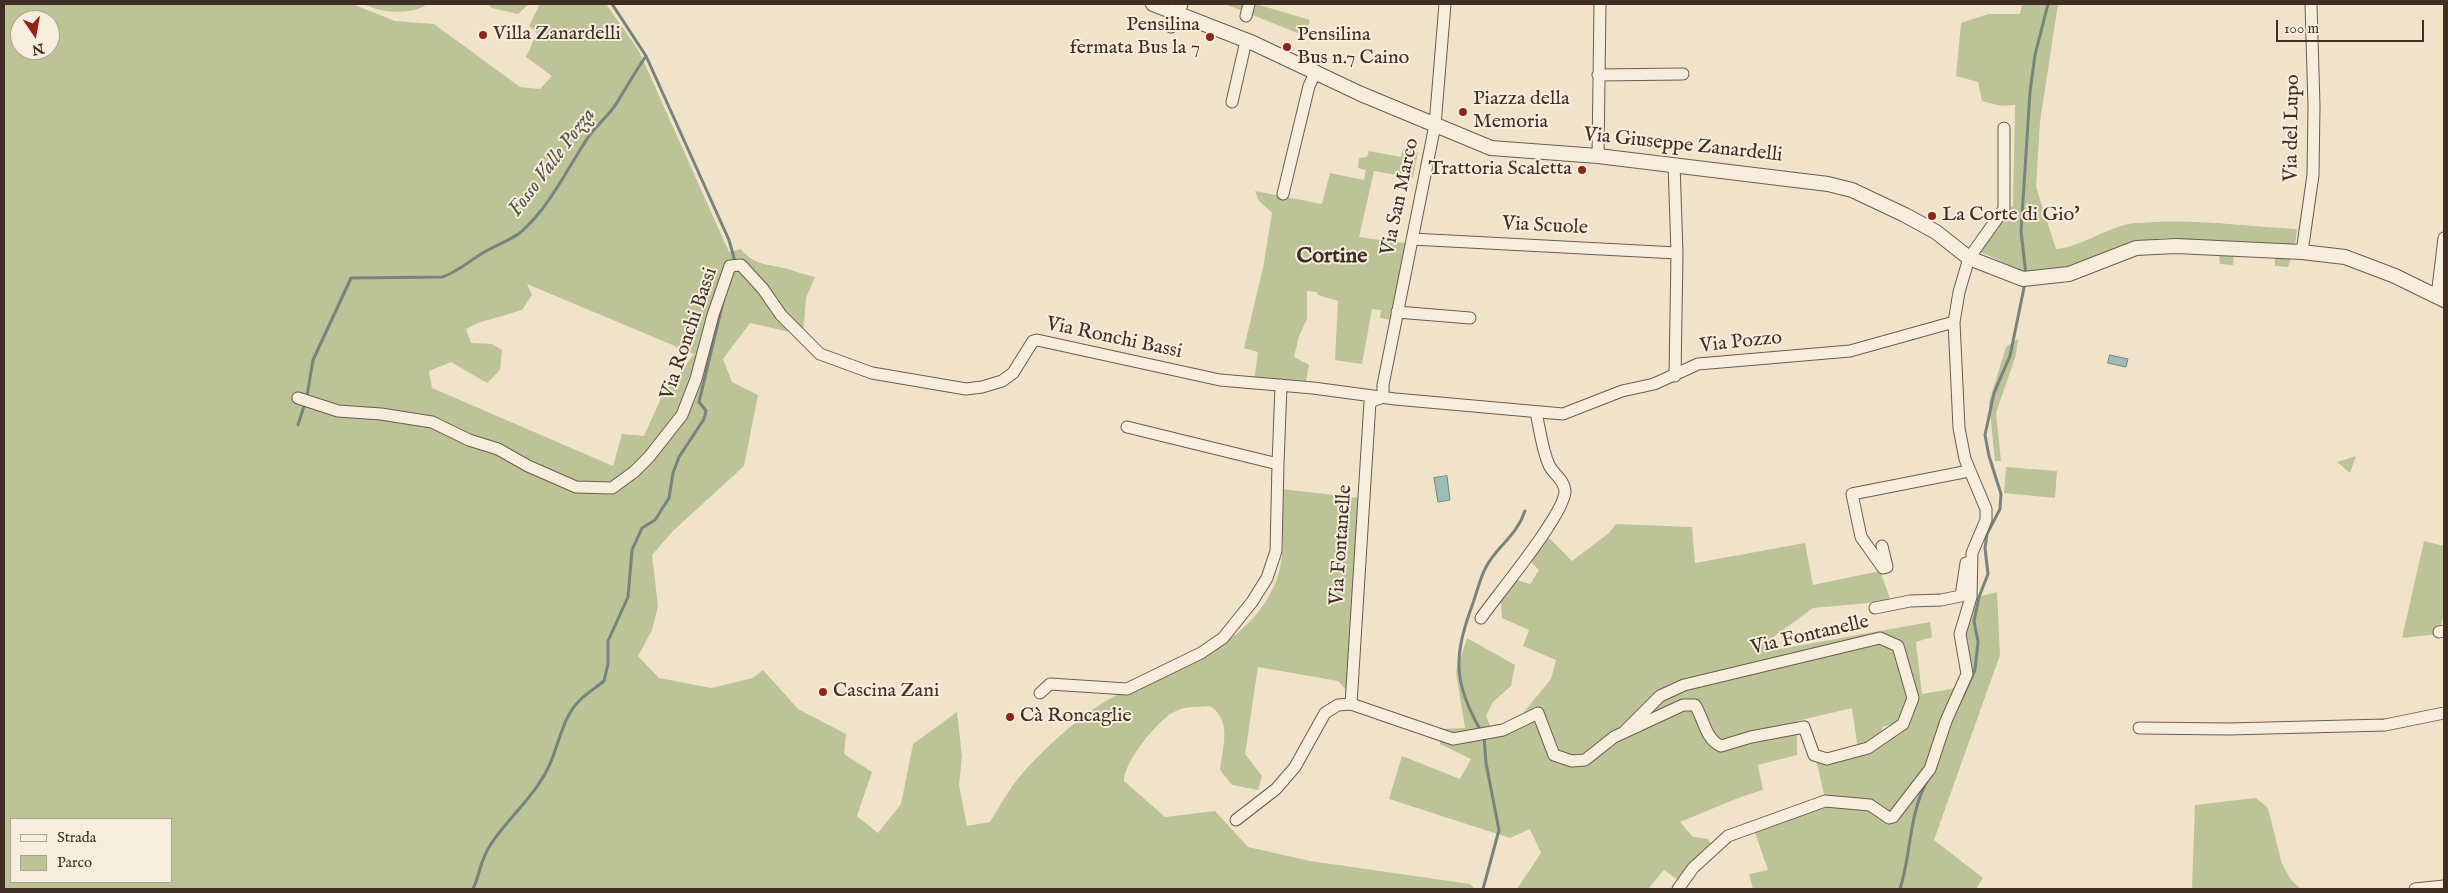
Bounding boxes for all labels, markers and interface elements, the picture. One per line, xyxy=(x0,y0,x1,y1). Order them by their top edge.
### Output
north arrow xyxy=(10,10,60,60)
scale bar xyxy=(2278,10,2426,42)
place label: Pensilina fermata Bus la 7 xyxy=(1069,14,1200,61)
text: 100 m xyxy=(2284,19,2319,38)
place label: Villa Zanardelli xyxy=(493,23,621,47)
place label: Pensilina Bus n.7 Caino xyxy=(1297,24,1409,71)
marker: Villa Zanardelli xyxy=(477,29,489,41)
marker: Pensilina fermata Bus la 7 xyxy=(1204,31,1216,43)
text: N xyxy=(30,39,46,59)
marker: Pensilina Bus n.7 Caino xyxy=(1281,41,1293,53)
street label: Via del Lupo xyxy=(2280,74,2306,182)
place label: Piazza della Memoria xyxy=(1473,88,1570,135)
water label: Fosso Valle Pozza xyxy=(504,104,602,222)
marker: Piazza della Memoria xyxy=(1457,106,1469,118)
street label: Via Giuseppe Zanardelli xyxy=(1582,124,1784,168)
street label: Via San Marco xyxy=(1377,136,1425,258)
place label: Trattoria Scaletta xyxy=(1428,158,1572,182)
marker: Trattoria Scaletta xyxy=(1576,164,1588,176)
place label: La Corte di Gio' xyxy=(1942,204,2080,228)
marker: La Corte di Gio' xyxy=(1926,210,1938,222)
street label: Via Scuole xyxy=(1502,213,1588,241)
district label: Cortine xyxy=(1297,244,1367,270)
street label: Via Ronchi Bassi xyxy=(656,265,724,403)
street label: Via Ronchi Bassi xyxy=(1044,313,1184,365)
street label: Via Pozzo xyxy=(1699,327,1783,359)
street label: Via Fontanelle xyxy=(1326,484,1358,606)
street label: Via Fontanelle xyxy=(1749,611,1871,661)
place label: Cascina Zani xyxy=(833,680,939,704)
marker: Cascina Zani xyxy=(817,686,829,698)
place label: Cà Roncaglie xyxy=(1020,705,1132,729)
marker: Cà Roncaglie xyxy=(1004,711,1016,723)
legend xyxy=(10,818,172,883)
text: Strada xyxy=(57,828,96,847)
text: Parco xyxy=(57,853,92,872)

